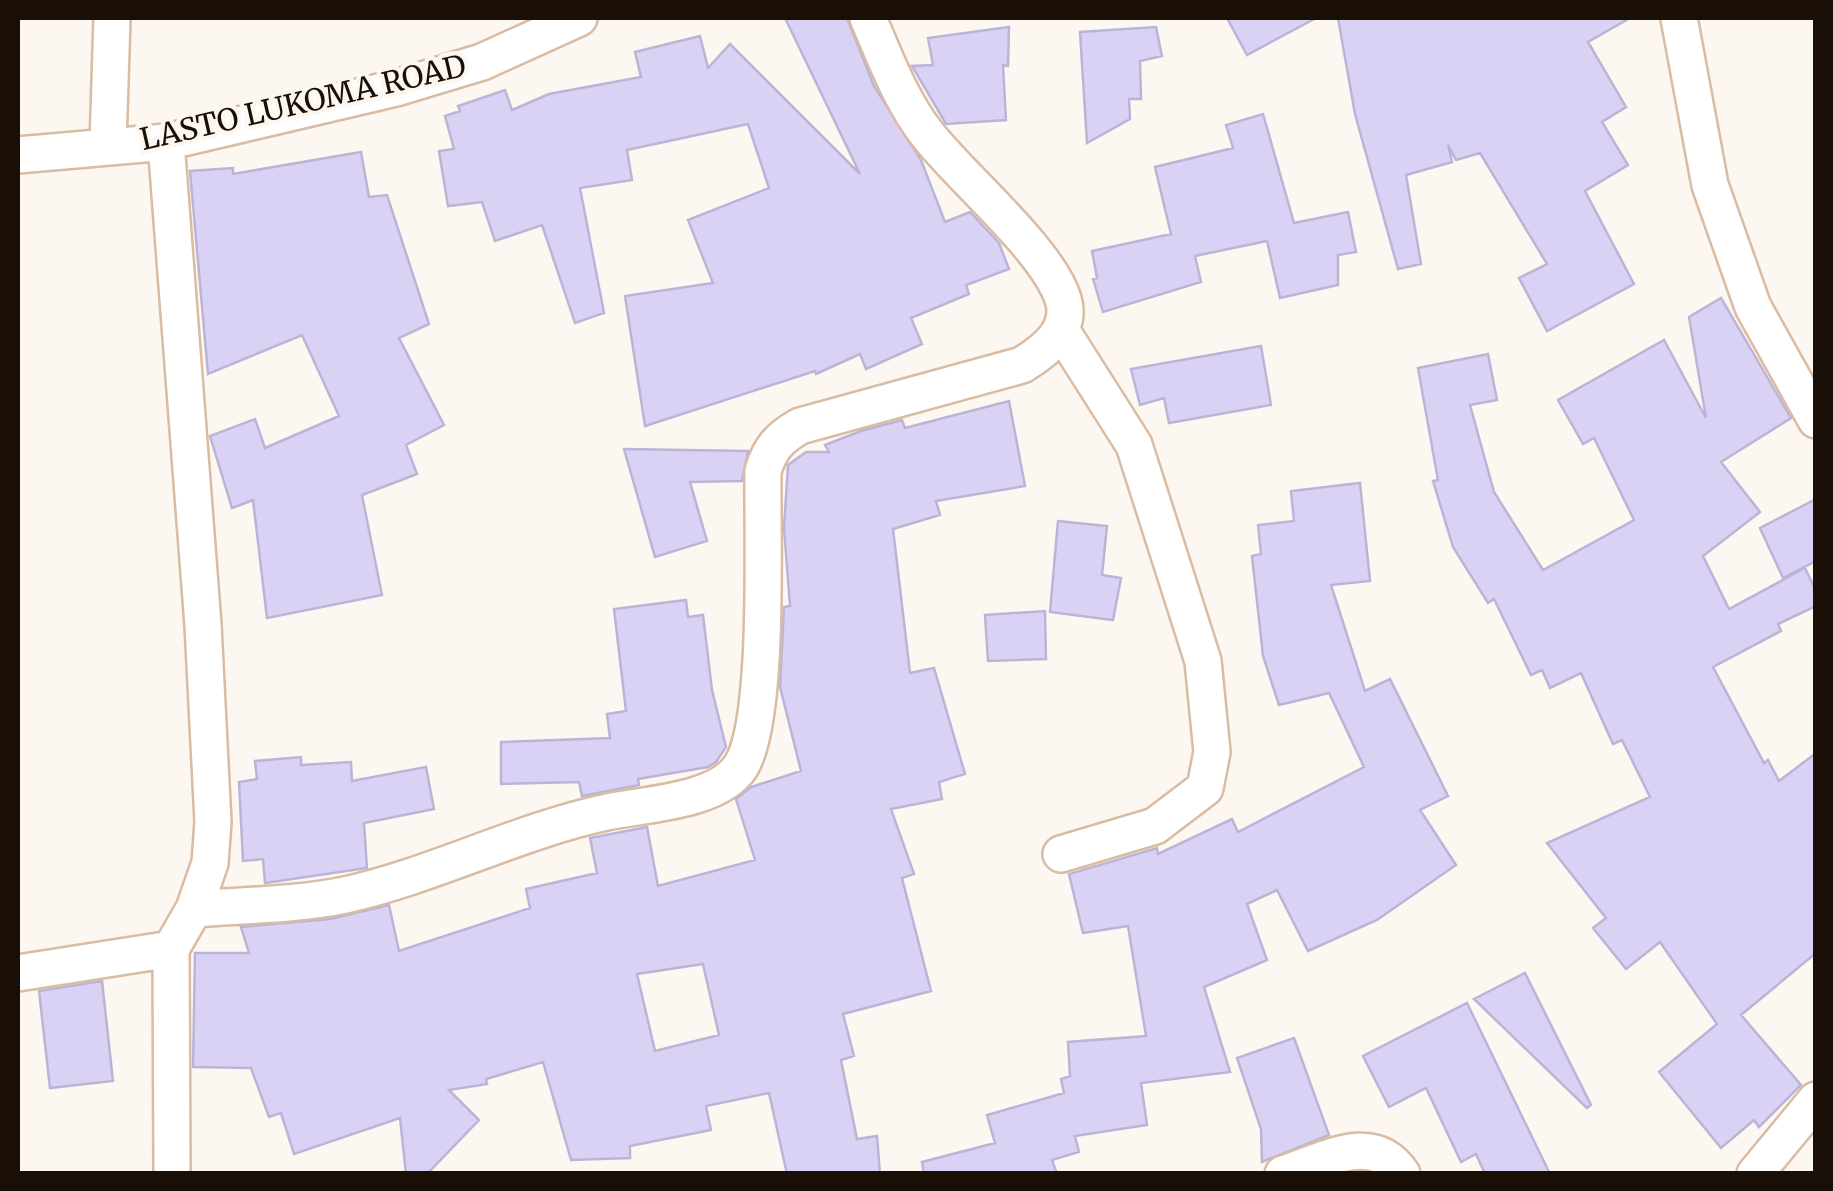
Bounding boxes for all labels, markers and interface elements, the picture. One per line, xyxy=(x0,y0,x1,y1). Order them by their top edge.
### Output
street label: LASTO LUKOMA ROAD xyxy=(136,46,469,158)

